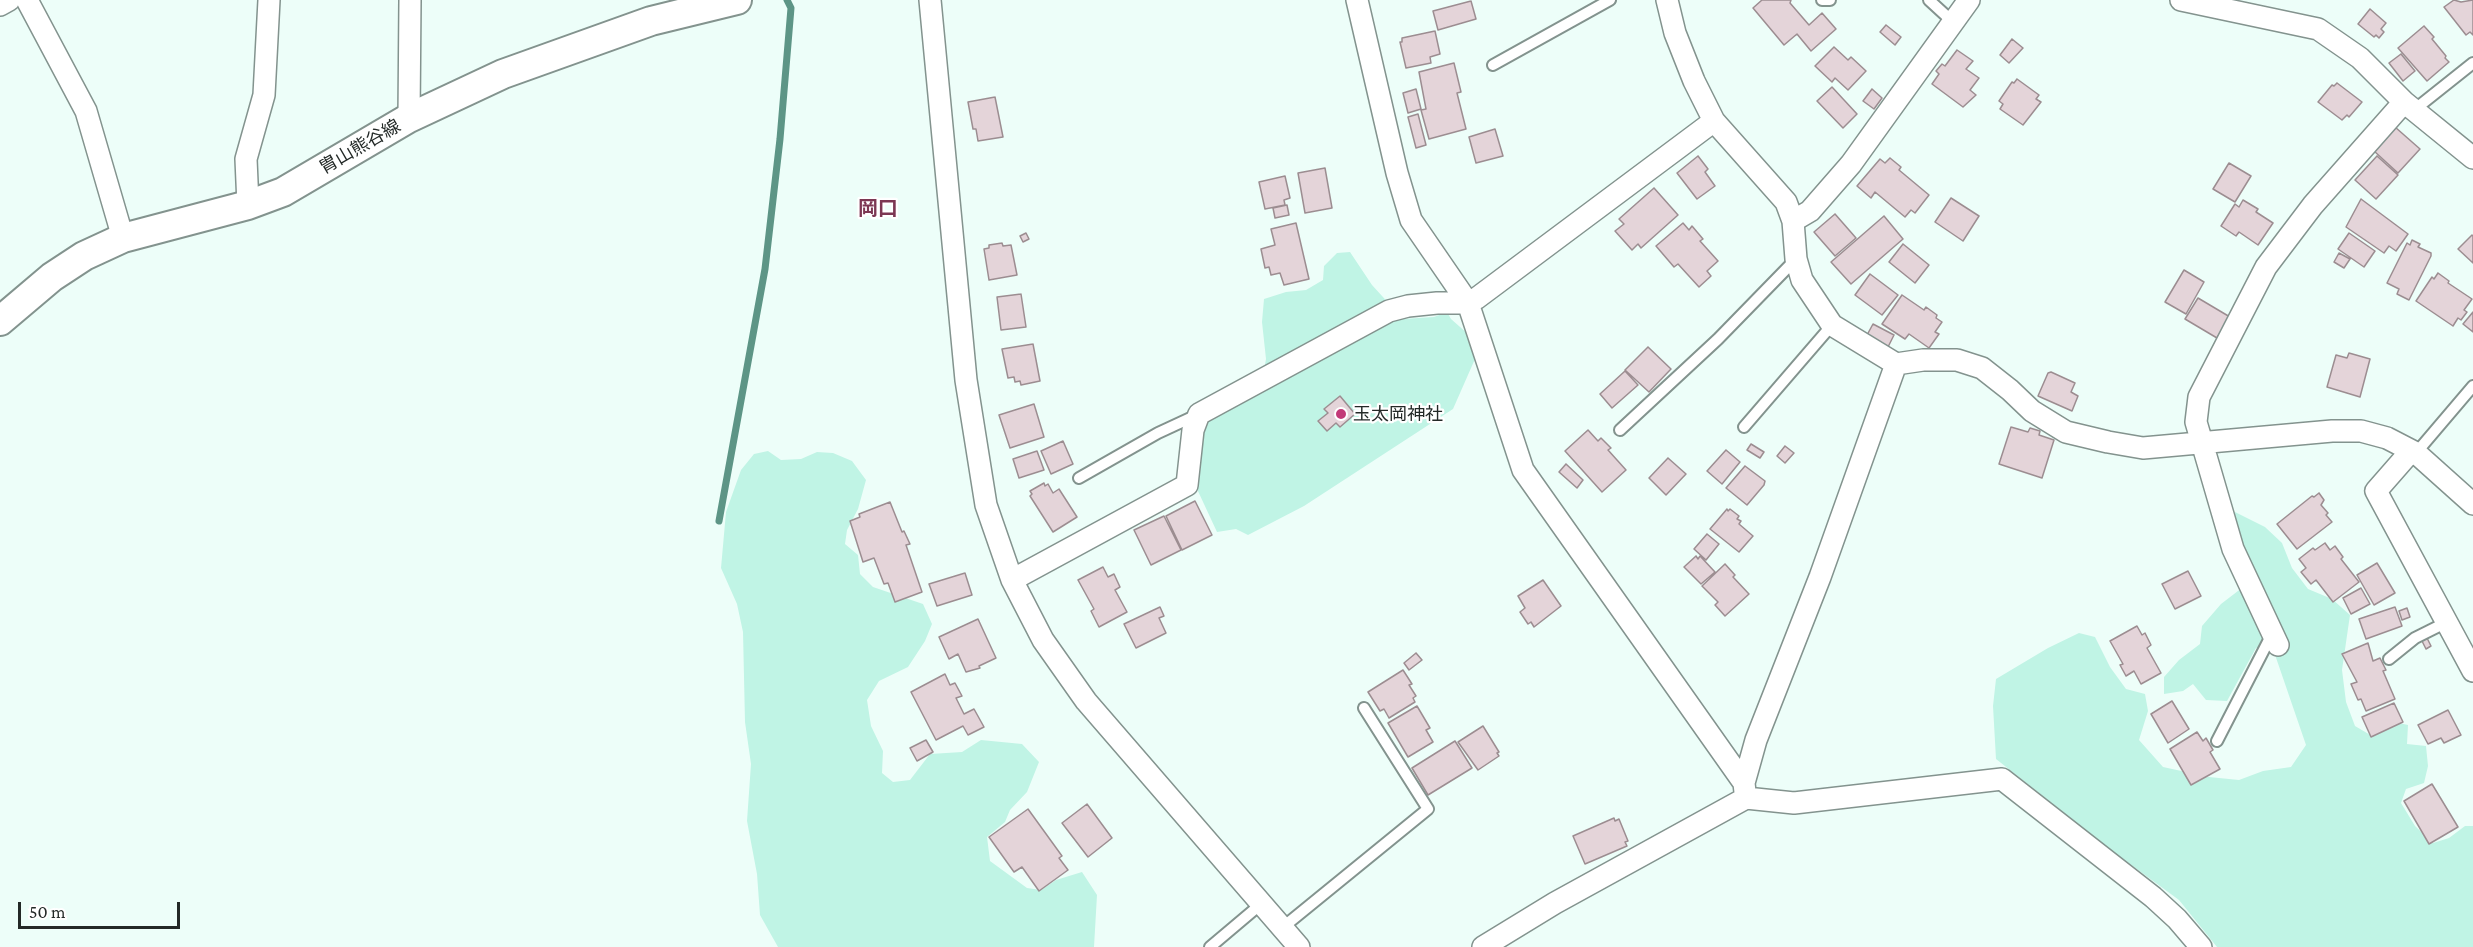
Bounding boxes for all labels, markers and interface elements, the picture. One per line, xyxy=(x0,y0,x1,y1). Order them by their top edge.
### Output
street label: 胄山熊谷線 xyxy=(316,115,404,179)
district label: 岡口 xyxy=(858,197,898,221)
place label: 玉太岡神社 xyxy=(1353,403,1443,425)
marker: 玉太岡神社 xyxy=(1334,407,1348,421)
scale bar xyxy=(21,890,183,928)
text: 50 m xyxy=(29,902,66,922)

